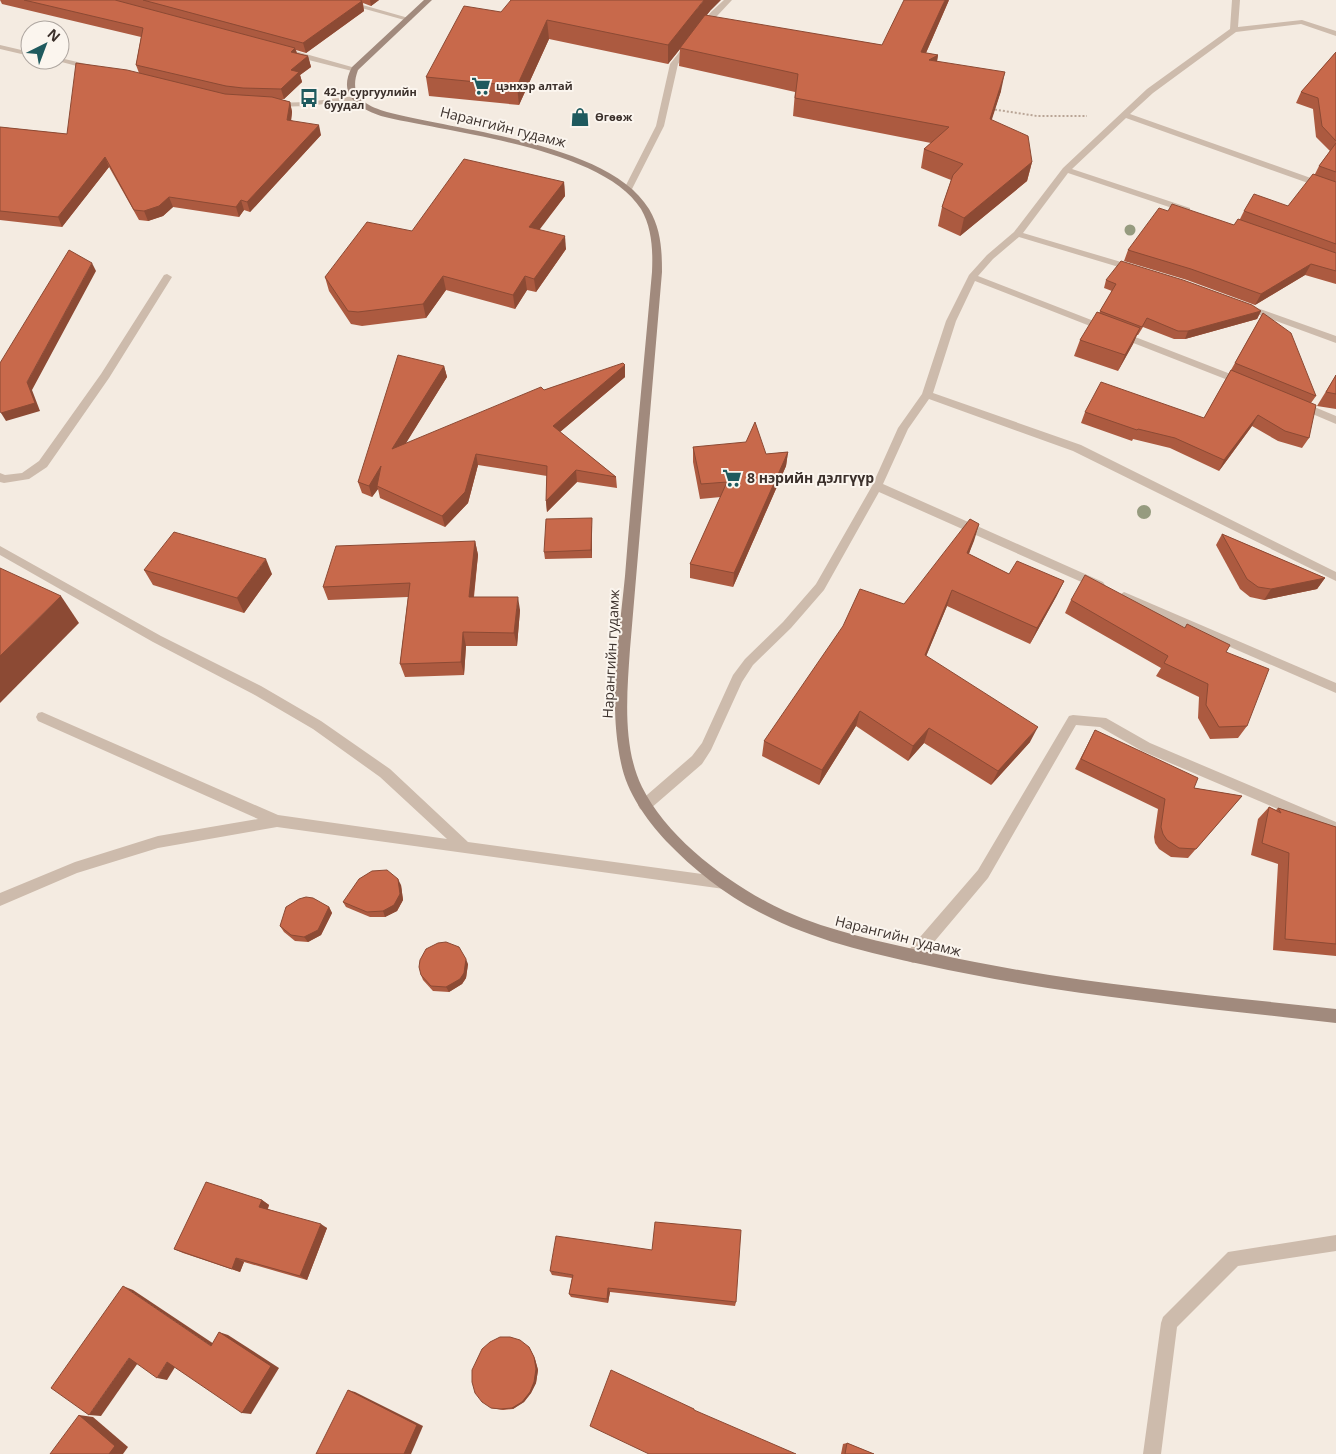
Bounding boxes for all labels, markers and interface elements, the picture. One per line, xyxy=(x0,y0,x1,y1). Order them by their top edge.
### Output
north arrow xyxy=(20,20,70,70)
text: N xyxy=(43,24,65,46)
supermarket icon: цэнхэр алтай xyxy=(470,75,492,97)
place label: цэнхэр алтай xyxy=(496,78,573,93)
place label: 42-р сургуулийн буудал xyxy=(324,84,417,112)
bus stop icon: 42-р сургуулийн буудал xyxy=(298,87,320,109)
street label: Нарангийн гудамж xyxy=(438,102,569,152)
shop icon: Өгөөж xyxy=(569,106,591,128)
place label: Өгөөж xyxy=(595,109,633,124)
supermarket icon: 8 нэрийн дэлгүүр xyxy=(721,467,743,489)
place label: 8 нэрийн дэлгүүр xyxy=(747,468,874,487)
street label: Нарангийн гудамж xyxy=(598,588,623,719)
street label: Нарангийн гудамж xyxy=(833,911,964,961)

